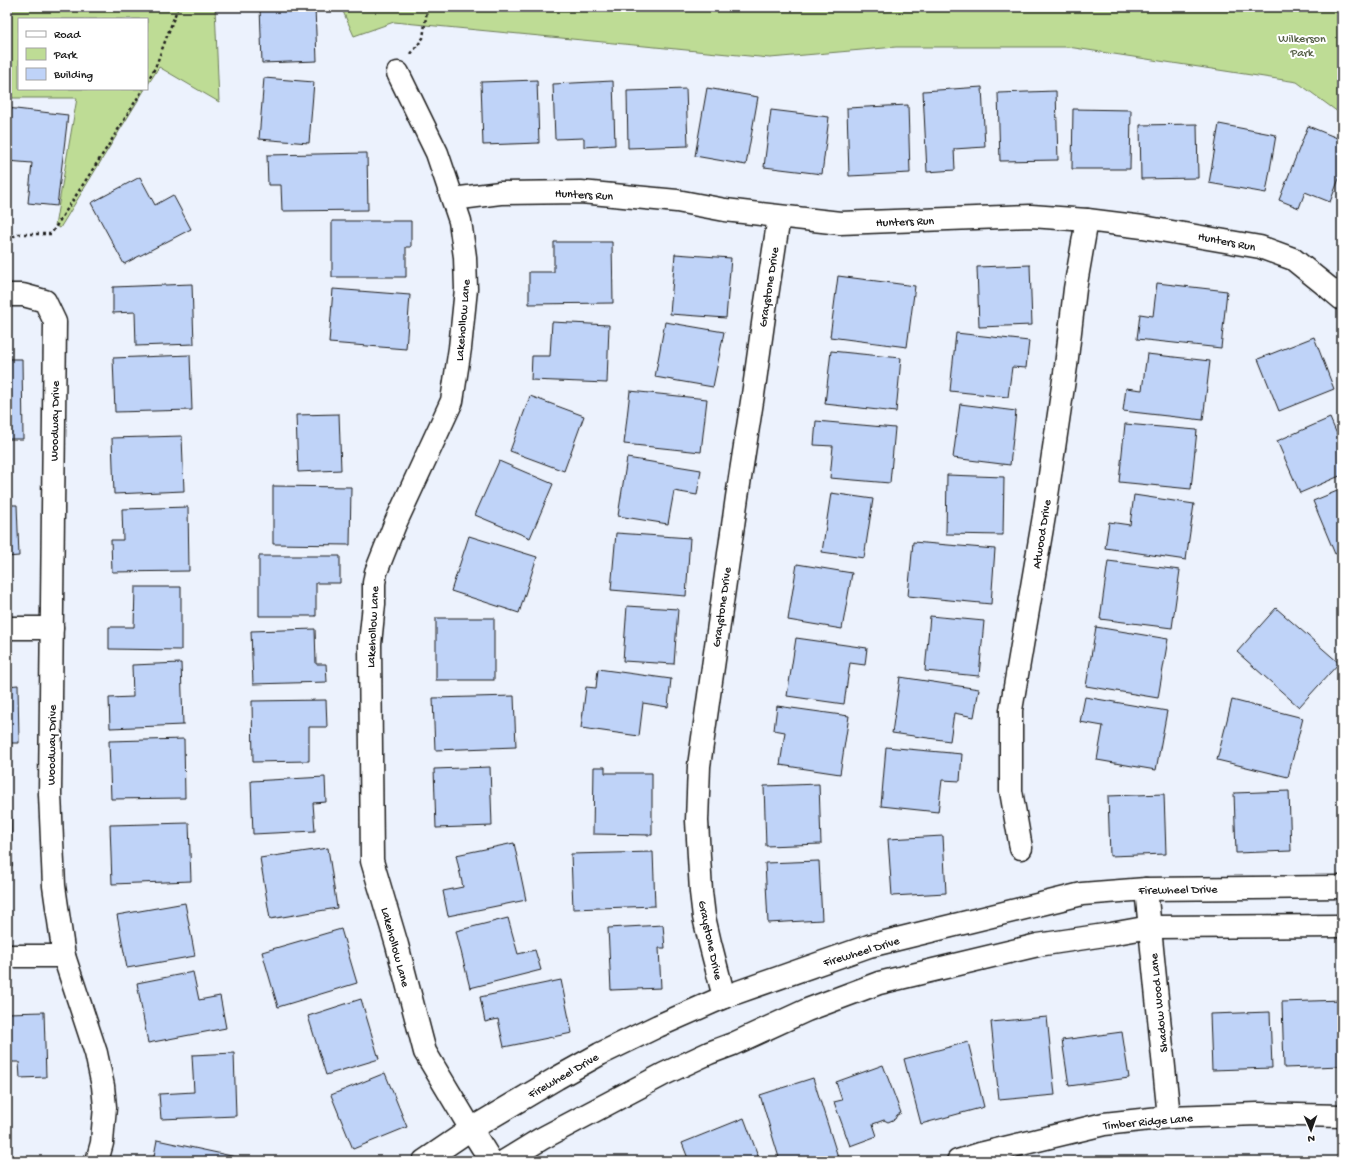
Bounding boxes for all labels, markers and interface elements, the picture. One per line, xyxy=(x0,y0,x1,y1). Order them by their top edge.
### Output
legend xyxy=(18,18,148,90)
text: Road xyxy=(54,29,81,43)
park label: Wilkerson Park xyxy=(1278,33,1326,61)
text: Park xyxy=(53,49,79,63)
text: Building xyxy=(53,69,93,83)
street label: Hunters Run xyxy=(554,187,614,205)
street label: Hunters Run xyxy=(876,215,935,231)
street label: Hunters Run xyxy=(1197,231,1257,255)
street label: Graystone Drive xyxy=(757,246,783,328)
street label: Lakehollow Lane xyxy=(453,278,475,362)
street label: Woodway Drive xyxy=(48,380,64,461)
street label: Atwood Drive xyxy=(1031,498,1055,570)
street label: Graystone Drive xyxy=(710,565,736,648)
street label: Lakehollow Lane xyxy=(365,585,383,668)
street label: Woodway Drive xyxy=(45,704,61,785)
street label: Firewheel Drive xyxy=(1137,883,1218,899)
street label: Graystone Drive xyxy=(694,899,724,982)
street label: Lakehollow Lane xyxy=(377,906,412,990)
street label: Firewheel Drive xyxy=(821,934,902,971)
street label: Shadow Wood Lane xyxy=(1148,952,1172,1053)
street label: Firewheel Drive xyxy=(525,1051,602,1103)
north arrow xyxy=(1291,1110,1331,1150)
street label: Timber Ridge Lane xyxy=(1102,1112,1194,1134)
text: N xyxy=(1307,1132,1315,1144)

